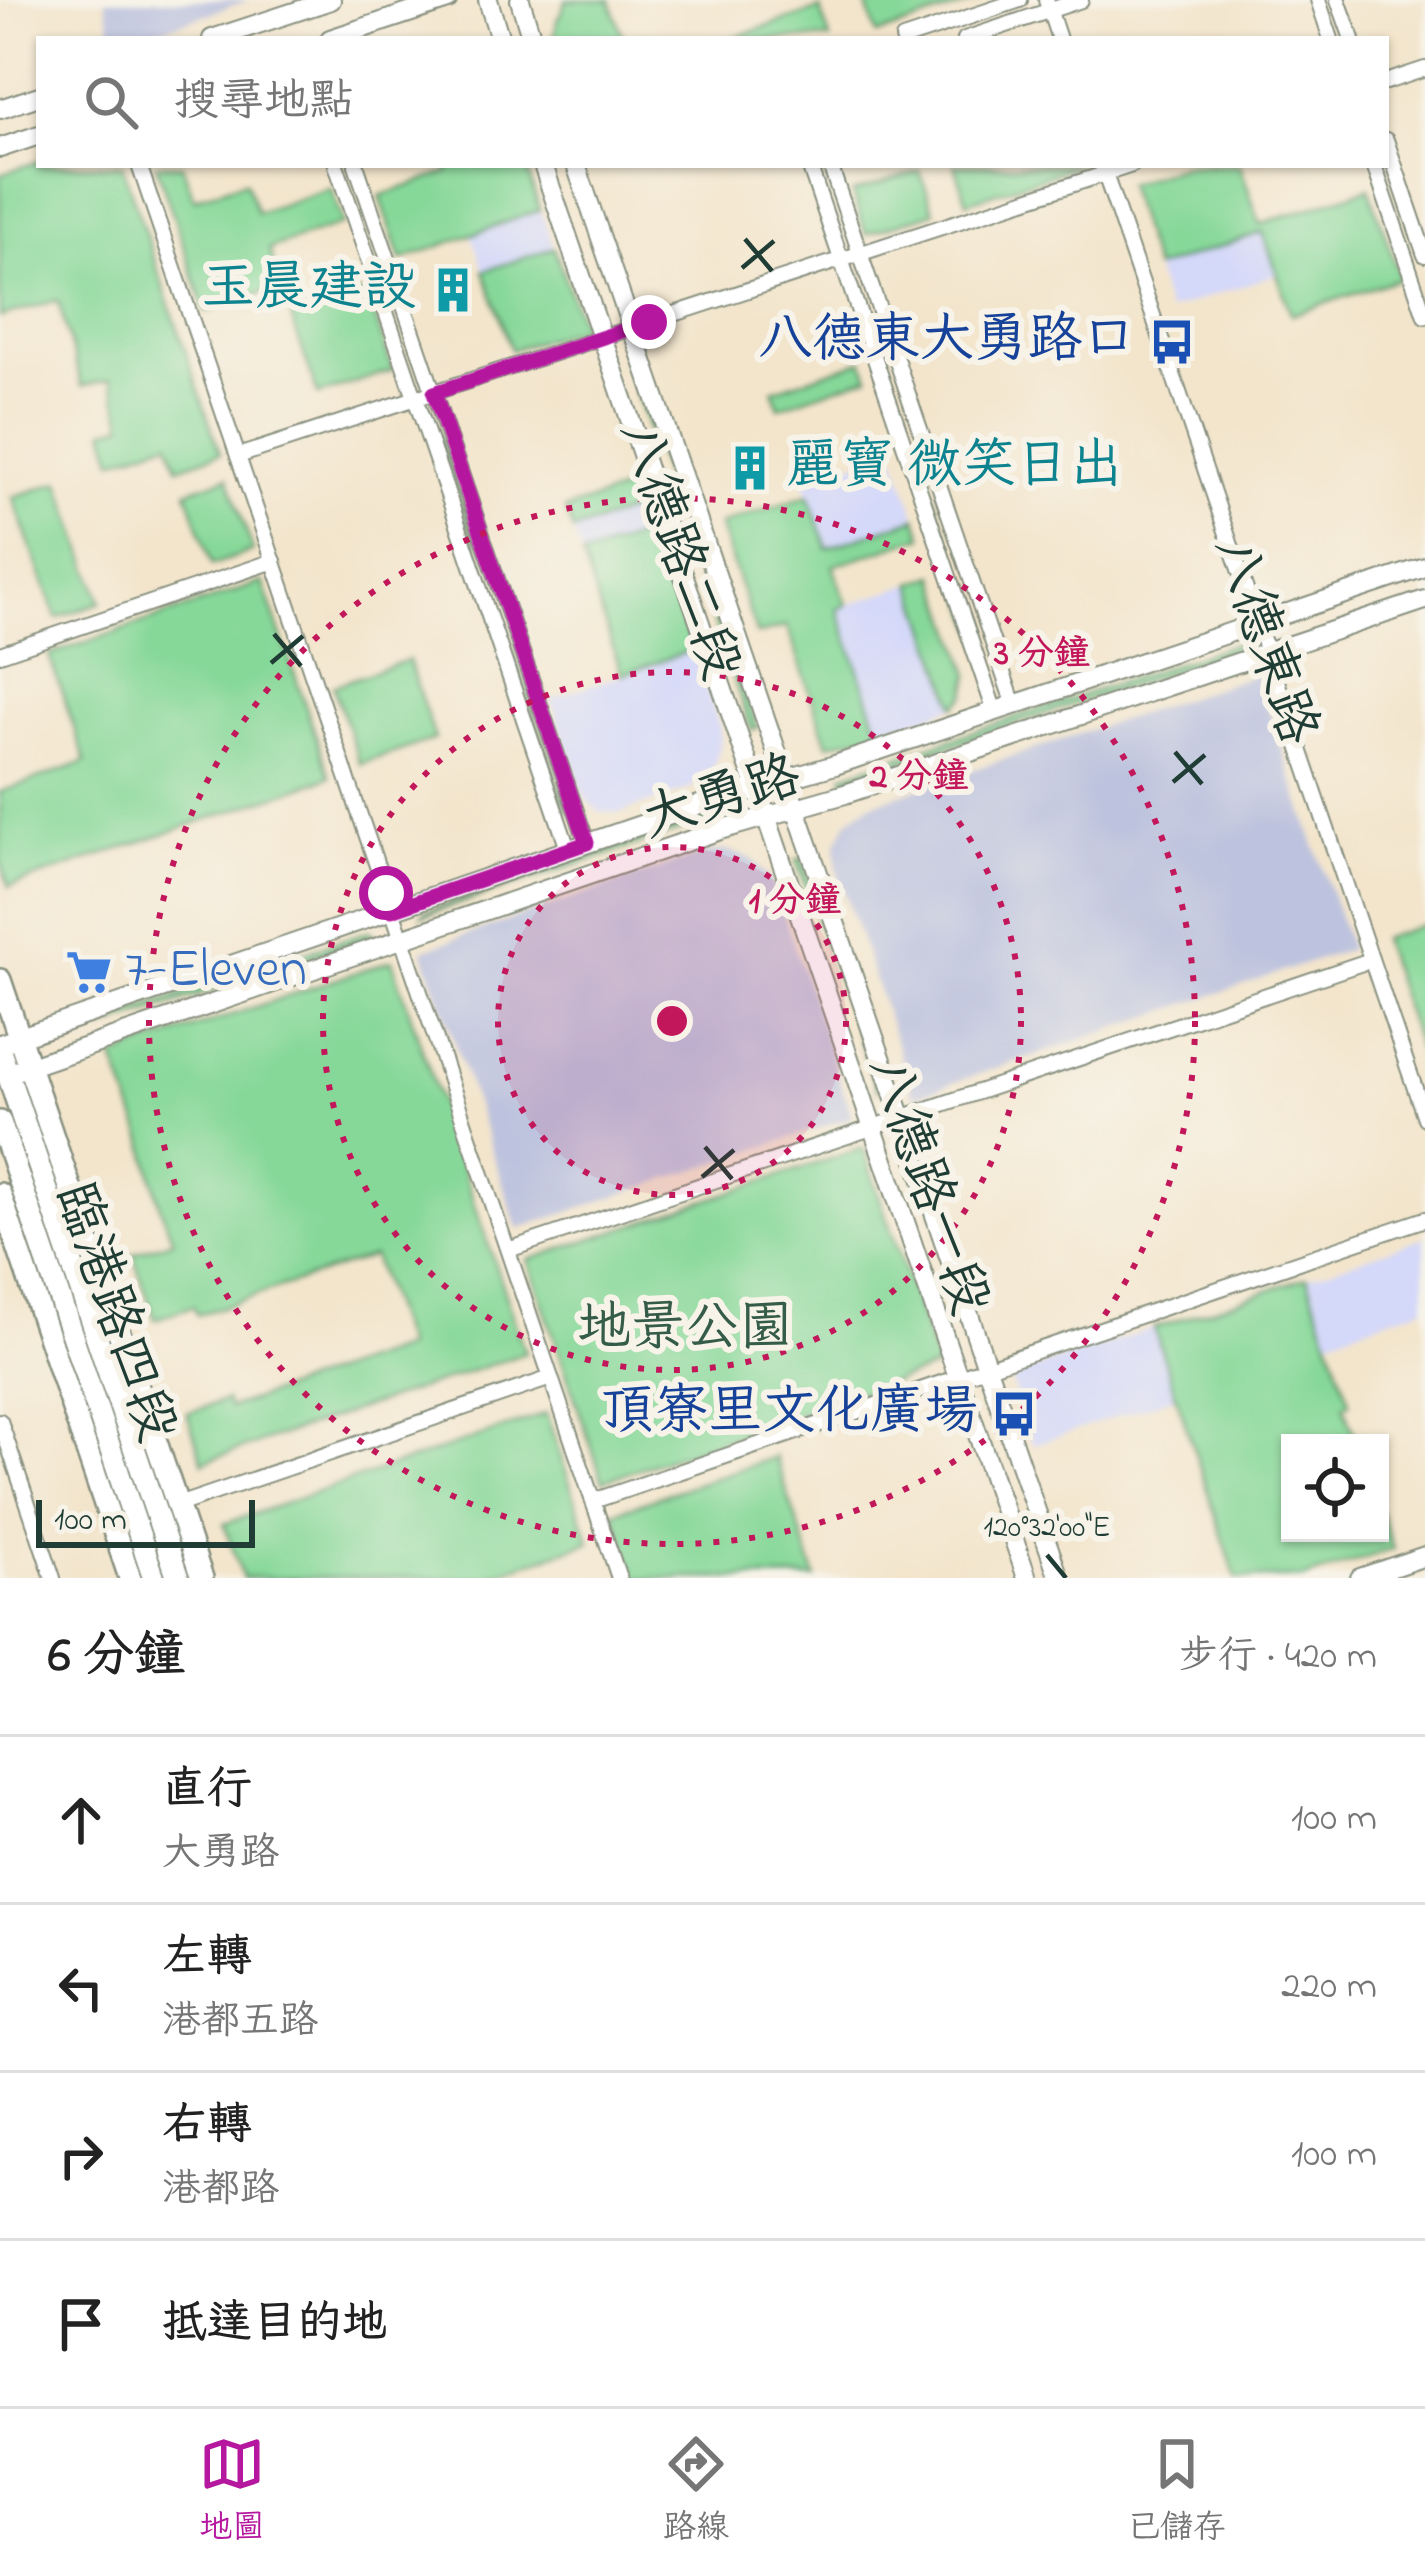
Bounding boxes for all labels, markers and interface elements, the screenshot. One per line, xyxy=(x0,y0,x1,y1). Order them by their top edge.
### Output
search box xyxy=(36,36,1389,168)
icon: search xyxy=(78,69,144,135)
text: 搜尋地點 xyxy=(174,70,354,136)
place label: 玉晨建設 xyxy=(201,251,417,329)
building icon: 玉晨建設 xyxy=(428,265,478,315)
route end xyxy=(622,295,676,349)
place label: 八德東大勇路口 xyxy=(758,303,1136,381)
bus stop icon: 八德東大勇路口 xyxy=(1147,317,1197,367)
street label: 八德路二段 xyxy=(596,411,758,691)
place label: 麗寶 微笑日出 xyxy=(786,429,1124,507)
building icon: 麗寶 微笑日出 xyxy=(725,443,775,493)
street label: 八德東路 xyxy=(1191,526,1335,756)
text: 3 分鐘 xyxy=(993,629,1090,682)
street label: 大勇路 xyxy=(633,739,811,861)
text: 2 分鐘 xyxy=(869,752,968,805)
route start xyxy=(359,866,413,920)
text: 1 分鐘 xyxy=(749,876,841,929)
place label: 7-Eleven xyxy=(125,933,307,1011)
supermarket icon: 7-Eleven xyxy=(64,947,114,997)
centre of rings xyxy=(651,1000,693,1042)
street label: 八德路一段 xyxy=(845,1046,1007,1326)
street label: 臨港路四段 xyxy=(32,1173,194,1453)
park label: 地景公園 xyxy=(577,1291,793,1369)
place label: 頂寮里文化廣場 xyxy=(600,1375,978,1453)
bus stop icon: 頂寮里文化廣場 xyxy=(989,1389,1039,1439)
map controls xyxy=(1281,1434,1389,1542)
button: locate xyxy=(1281,1434,1389,1542)
scale bar xyxy=(36,1494,255,1547)
text: 100 m xyxy=(54,1497,127,1545)
text: 120°32'00"E xyxy=(983,1507,1111,1551)
text: 6 分鐘 xyxy=(48,1620,185,1695)
text: 步行 · 420 m xyxy=(1179,1629,1377,1686)
text: 直行 xyxy=(162,1758,252,1824)
icon: ahead xyxy=(48,1787,114,1853)
text: 100 m xyxy=(1291,1791,1377,1848)
text: 大勇路 xyxy=(162,1826,279,1883)
text: 左轉 xyxy=(162,1926,252,1992)
icon: left xyxy=(48,1955,114,2021)
text: 220 m xyxy=(1281,1959,1377,2016)
text: 港都五路 xyxy=(162,1994,318,2051)
text: 右轉 xyxy=(162,2094,252,2160)
icon: right xyxy=(48,2123,114,2189)
text: 100 m xyxy=(1291,2127,1377,2184)
text: 港都路 xyxy=(162,2162,279,2219)
icon: arrive xyxy=(48,2291,114,2357)
text: 抵達目的地 xyxy=(162,2292,387,2358)
tab: 地圖 xyxy=(199,2431,265,2553)
tab: 路線 xyxy=(663,2431,729,2553)
tab: 已儲存 xyxy=(1127,2431,1226,2553)

